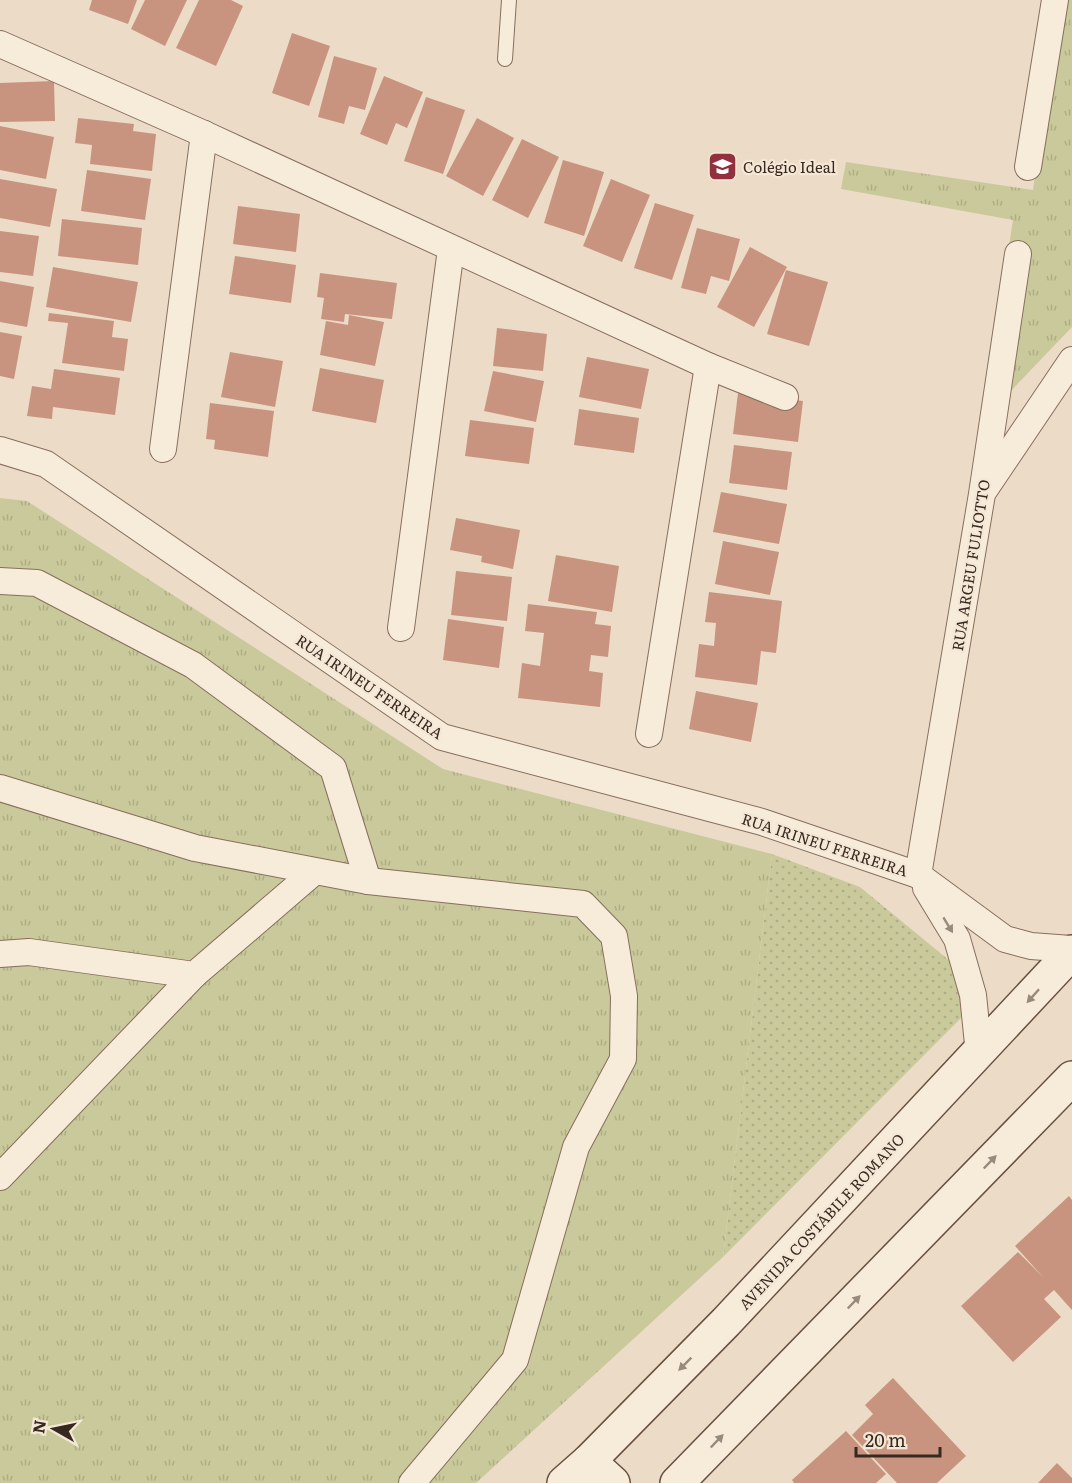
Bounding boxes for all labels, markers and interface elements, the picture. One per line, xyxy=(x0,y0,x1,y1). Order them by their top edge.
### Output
school or university icon: Colégio Ideal xyxy=(706,150,738,182)
place label: Colégio Ideal xyxy=(743,155,836,178)
street label: RUA ARGEU FULIOTTO xyxy=(945,478,995,652)
street label: RUA IRINEU FERREIRA xyxy=(292,628,448,744)
street label: RUA IRINEU FERREIRA xyxy=(739,806,911,882)
one-way arrow xyxy=(943,917,954,933)
one-way arrow xyxy=(1027,988,1040,1003)
street label: AVENIDA COSTÁBILE ROMANO xyxy=(733,1128,909,1314)
one-way arrow xyxy=(982,1155,996,1169)
one-way arrow xyxy=(846,1295,860,1309)
one-way arrow xyxy=(678,1356,692,1370)
north arrow xyxy=(24,1399,84,1459)
text: N xyxy=(25,1418,51,1435)
scale bar xyxy=(856,1420,940,1458)
text: 20 m xyxy=(865,1426,906,1453)
one-way arrow xyxy=(710,1435,724,1449)

